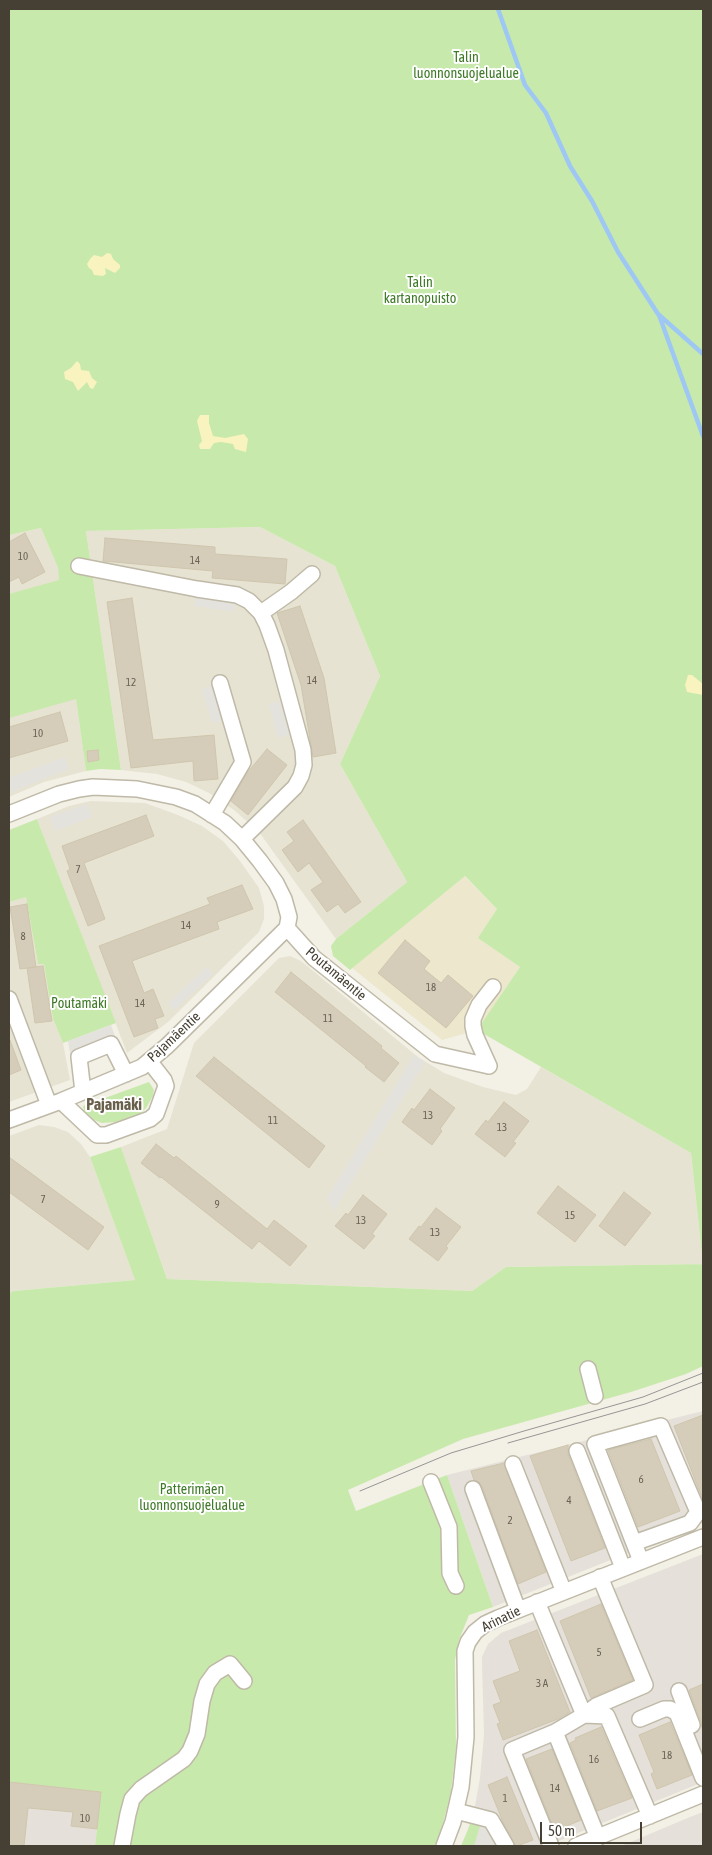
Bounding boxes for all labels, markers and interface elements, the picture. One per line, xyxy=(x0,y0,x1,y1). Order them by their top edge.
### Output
park label: Talin luonnonsuojelualue xyxy=(413,50,519,82)
park label: Talin kartanopuisto xyxy=(384,275,456,308)
house number: 10 xyxy=(18,550,28,564)
house number: 14 xyxy=(190,554,200,568)
house number: 14 xyxy=(307,674,317,688)
house number: 12 xyxy=(126,676,136,690)
house number: 10 xyxy=(33,727,43,741)
house number: 7 xyxy=(75,863,81,877)
house number: 14 xyxy=(181,919,191,933)
house number: 8 xyxy=(20,930,26,944)
street label: Poutamäentie xyxy=(302,944,370,1004)
house number: 18 xyxy=(426,981,436,995)
park label: Poutamäki xyxy=(51,996,107,1012)
house number: 14 xyxy=(135,997,145,1011)
street label: Pajamäentie xyxy=(144,1008,204,1066)
house number: 11 xyxy=(323,1012,333,1026)
district label: Pajamäki xyxy=(86,1095,142,1115)
house number: 13 xyxy=(423,1109,433,1123)
house number: 11 xyxy=(268,1114,278,1128)
house number: 13 xyxy=(497,1121,507,1135)
house number: 7 xyxy=(40,1193,46,1207)
house number: 9 xyxy=(214,1198,220,1212)
house number: 15 xyxy=(565,1209,575,1223)
house number: 13 xyxy=(356,1214,366,1228)
house number: 13 xyxy=(430,1226,440,1240)
house number: 6 xyxy=(638,1473,644,1487)
park label: Patterimäen luonnonsuojelualue xyxy=(139,1482,245,1514)
house number: 4 xyxy=(566,1494,572,1508)
house number: 2 xyxy=(507,1514,513,1528)
street label: Arinatie xyxy=(479,1602,523,1636)
house number: 5 xyxy=(596,1646,602,1660)
house number: 3 A xyxy=(536,1677,548,1691)
house number: 18 xyxy=(662,1749,672,1763)
house number: 16 xyxy=(589,1753,599,1767)
house number: 14 xyxy=(550,1782,560,1796)
house number: 1 xyxy=(502,1792,508,1806)
house number: 10 xyxy=(80,1812,90,1826)
scale bar xyxy=(542,1812,644,1844)
text: 50 m xyxy=(548,1822,575,1839)

